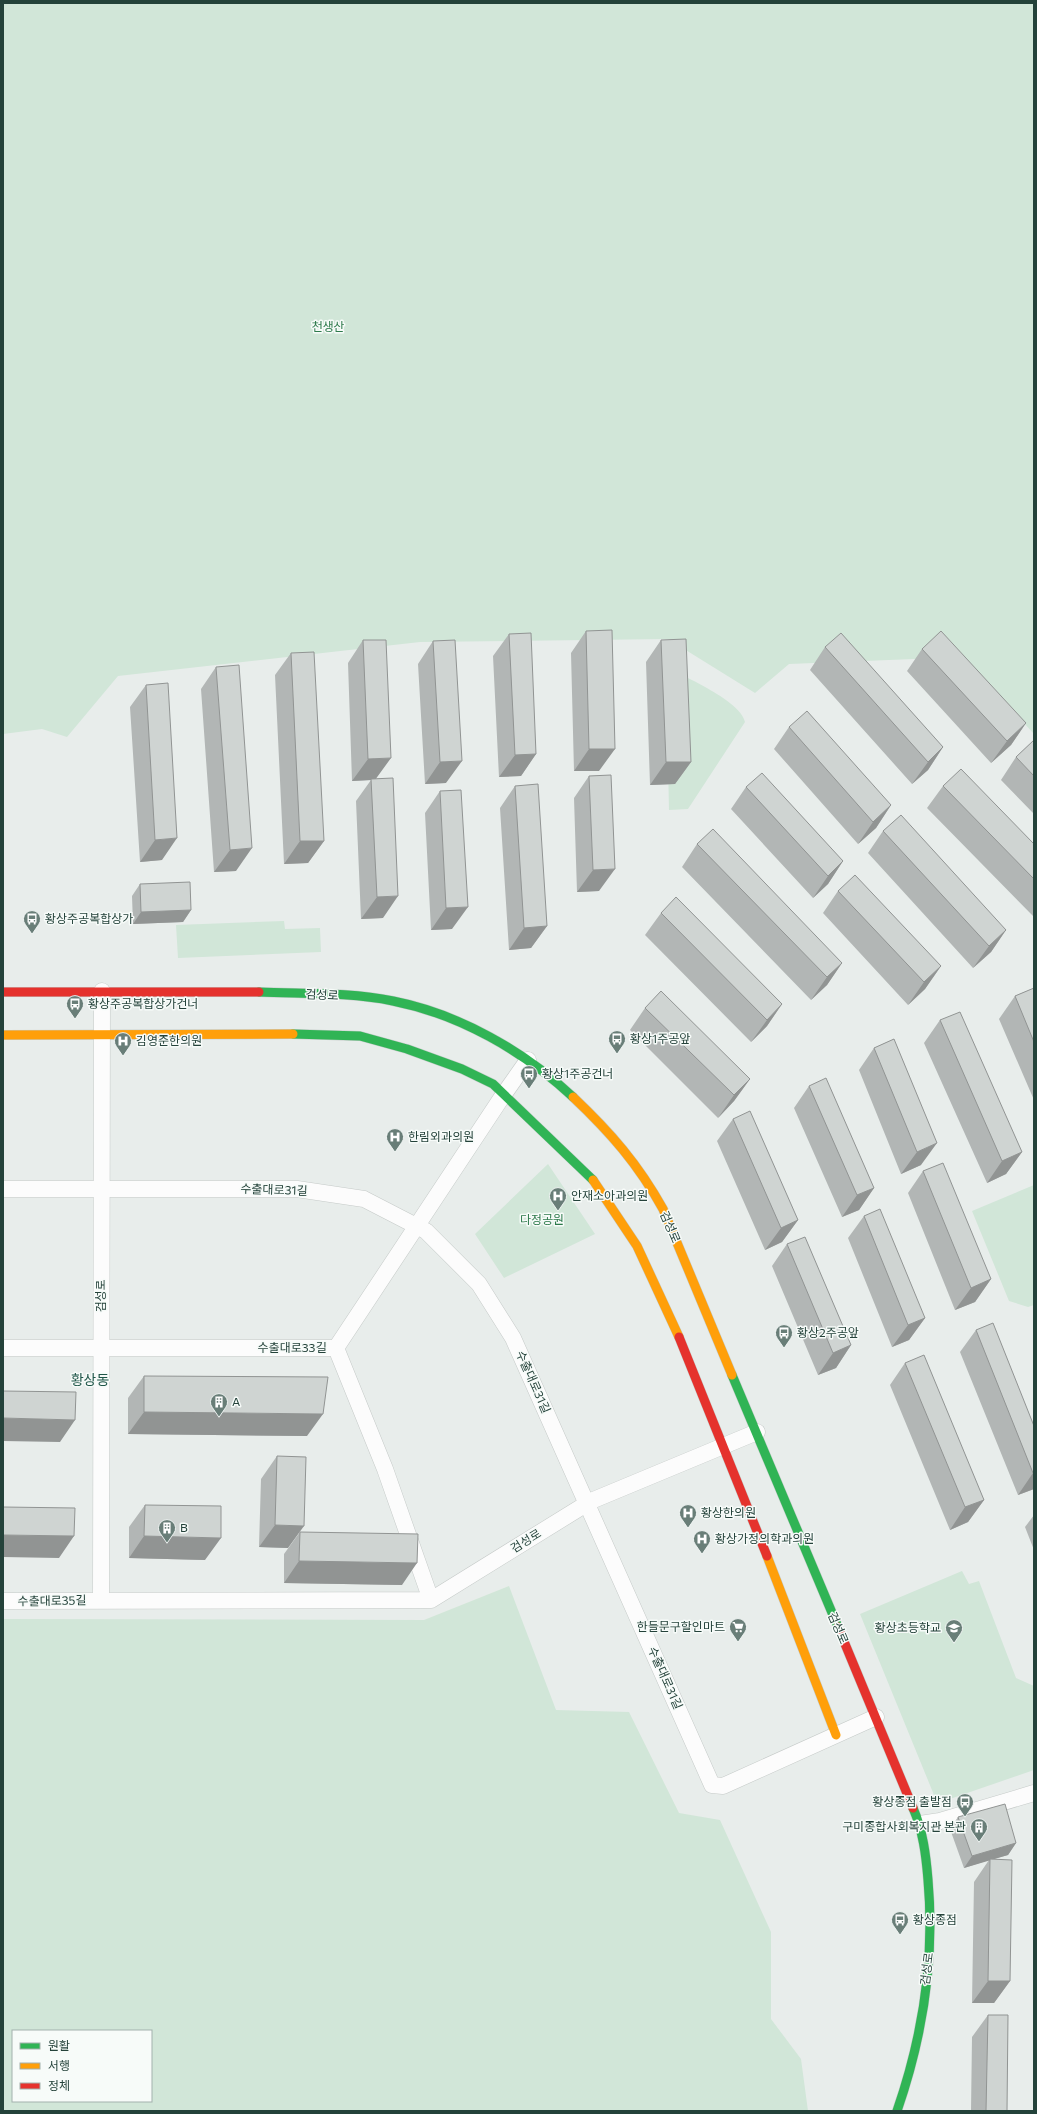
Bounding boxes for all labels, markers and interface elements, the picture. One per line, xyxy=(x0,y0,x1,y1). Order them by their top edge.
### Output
park label: 천생산 xyxy=(311,319,345,333)
bus stop icon: 황상주공복합상가 xyxy=(22,909,42,934)
place label: 황상주공복합상가 xyxy=(45,911,133,925)
street label: 검성로 xyxy=(305,986,339,1002)
bus stop icon: 황상주공복합상가건너 xyxy=(65,994,85,1019)
place label: 황상주공복합상가건너 xyxy=(88,996,198,1010)
bus stop icon: 황상1주공앞 xyxy=(607,1029,627,1054)
hospital icon: 김영준한의원 xyxy=(113,1031,133,1056)
place label: 황상1주공앞 xyxy=(630,1031,690,1045)
place label: 김영준한의원 xyxy=(136,1033,202,1047)
bus stop icon: 황상1주공건너 xyxy=(519,1064,539,1089)
place label: 황상1주공건너 xyxy=(542,1066,613,1080)
hospital icon: 한림외과의원 xyxy=(385,1127,405,1152)
place label: 한림외과의원 xyxy=(408,1129,474,1143)
street label: 수출대로31길 xyxy=(240,1181,308,1197)
hospital icon: 안재소아과의원 xyxy=(548,1186,568,1211)
place label: 안재소아과의원 xyxy=(571,1188,648,1202)
street label: 검성로 xyxy=(658,1209,684,1245)
park label: 다정공원 xyxy=(520,1212,564,1226)
street label: 검성로 xyxy=(93,1279,107,1313)
bus stop icon: 황상2주공앞 xyxy=(774,1323,794,1348)
place label: 황상2주공앞 xyxy=(797,1325,859,1339)
street label: 수출대로33길 xyxy=(258,1340,326,1354)
street label: 수출대로31길 xyxy=(514,1348,554,1415)
district label: 황상동 xyxy=(71,1371,109,1388)
building icon: A xyxy=(209,1392,229,1417)
place label: A xyxy=(232,1394,240,1408)
hospital icon: 황상한의원 xyxy=(678,1503,698,1528)
place label: 황상한의원 xyxy=(701,1505,756,1519)
building icon: B xyxy=(157,1518,177,1543)
place label: B xyxy=(180,1520,188,1534)
street label: 검성로 xyxy=(508,1525,543,1555)
hospital icon: 황상가정의학과의원 xyxy=(692,1529,712,1554)
place label: 황상가정의학과의원 xyxy=(715,1531,814,1545)
street label: 수출대로35길 xyxy=(17,1592,87,1608)
street label: 검성로 xyxy=(826,1610,852,1646)
supermarket icon: 한들문구할인마트 xyxy=(728,1617,748,1642)
school or university icon: 황상초등학교 xyxy=(944,1618,964,1643)
place label: 한들문구할인마트 xyxy=(637,1619,725,1633)
place label: 황상초등학교 xyxy=(875,1620,941,1634)
street label: 수출대로31길 xyxy=(646,1644,686,1711)
bus stop icon: 황상종점 출발점 xyxy=(955,1792,975,1817)
place label: 황상종점 출발점 xyxy=(872,1794,952,1808)
building icon: 구미종합사회복지관 본관 xyxy=(969,1817,989,1842)
place label: 구미종합사회복지관 본관 xyxy=(842,1819,966,1833)
bus stop icon: 황상종점 xyxy=(890,1910,910,1935)
place label: 황상종점 xyxy=(913,1912,957,1926)
street label: 검성로 xyxy=(917,1952,935,1986)
legend xyxy=(12,2030,152,2102)
text: 원활 xyxy=(48,2038,70,2052)
text: 서행 xyxy=(48,2058,70,2072)
text: 정체 xyxy=(48,2078,70,2092)

